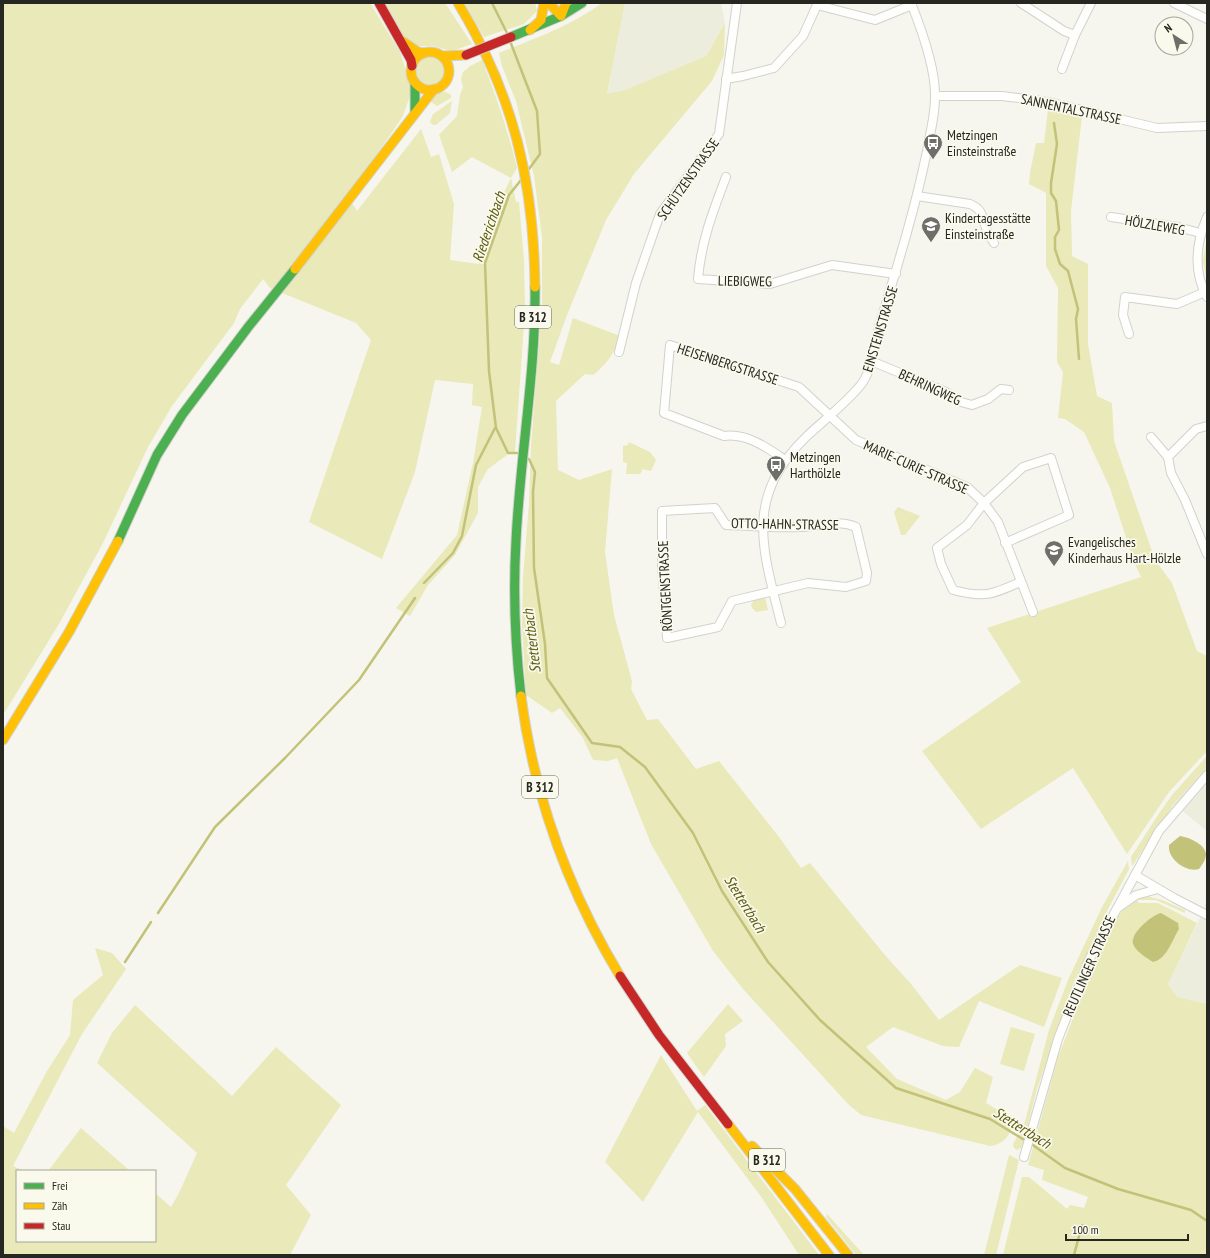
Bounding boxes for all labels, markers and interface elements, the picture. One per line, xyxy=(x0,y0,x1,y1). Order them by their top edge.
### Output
north arrow xyxy=(1154,16,1194,56)
text: N xyxy=(1162,20,1175,35)
street label: SANNENTALSTRASSE xyxy=(1019,90,1123,128)
place label: Metzingen Einsteinstraße xyxy=(947,126,1016,160)
bus stop icon: Metzingen Einsteinstraße xyxy=(922,132,944,160)
street label: SCHÜTZENSTRASSE xyxy=(653,135,723,223)
water label: Riederichbach xyxy=(468,188,510,264)
place label: Kindertagesstätte Einsteinstraße xyxy=(945,209,1031,243)
street label: HÖLZLEWEG xyxy=(1124,211,1187,239)
school or university icon: Kindertagesstätte Einsteinstraße xyxy=(920,215,942,243)
street label: LIEBIGWEG xyxy=(718,272,772,290)
street label: EINSTEINSTRASSE xyxy=(858,284,902,374)
road number: B 312 xyxy=(515,306,551,328)
street label: HEISENBERGSTRASSE xyxy=(675,339,781,389)
street label: BEHRINGWEG xyxy=(896,365,964,409)
street label: MARIE-CURIE-STRASSE xyxy=(861,436,971,498)
place label: Metzingen Harthölzle xyxy=(790,448,841,482)
bus stop icon: Metzingen Harthölzle xyxy=(765,454,787,482)
street label: OTTO-HAHN-STRASSE xyxy=(731,514,839,534)
place label: Evangelisches Kinderhaus Hart-Hölzle xyxy=(1068,533,1181,567)
school or university icon: Evangelisches Kinderhaus Hart-Hölzle xyxy=(1043,539,1065,567)
street label: RÖNTGENSTRASSE xyxy=(654,540,676,632)
water label: Stettertbach xyxy=(518,607,545,674)
road number: B 312 xyxy=(522,776,558,798)
water label: Stettertbach xyxy=(720,872,771,937)
street label: REUTLINGER STRASSE xyxy=(1059,913,1119,1019)
water label: Stettertbach xyxy=(990,1103,1056,1153)
road number: B 312 xyxy=(749,1149,785,1171)
legend xyxy=(16,1170,156,1242)
text: Frei xyxy=(52,1178,68,1193)
text: Zäh xyxy=(52,1198,67,1213)
scale bar xyxy=(1066,1216,1188,1242)
text: Stau xyxy=(52,1218,70,1233)
text: 100 m xyxy=(1072,1222,1099,1237)

